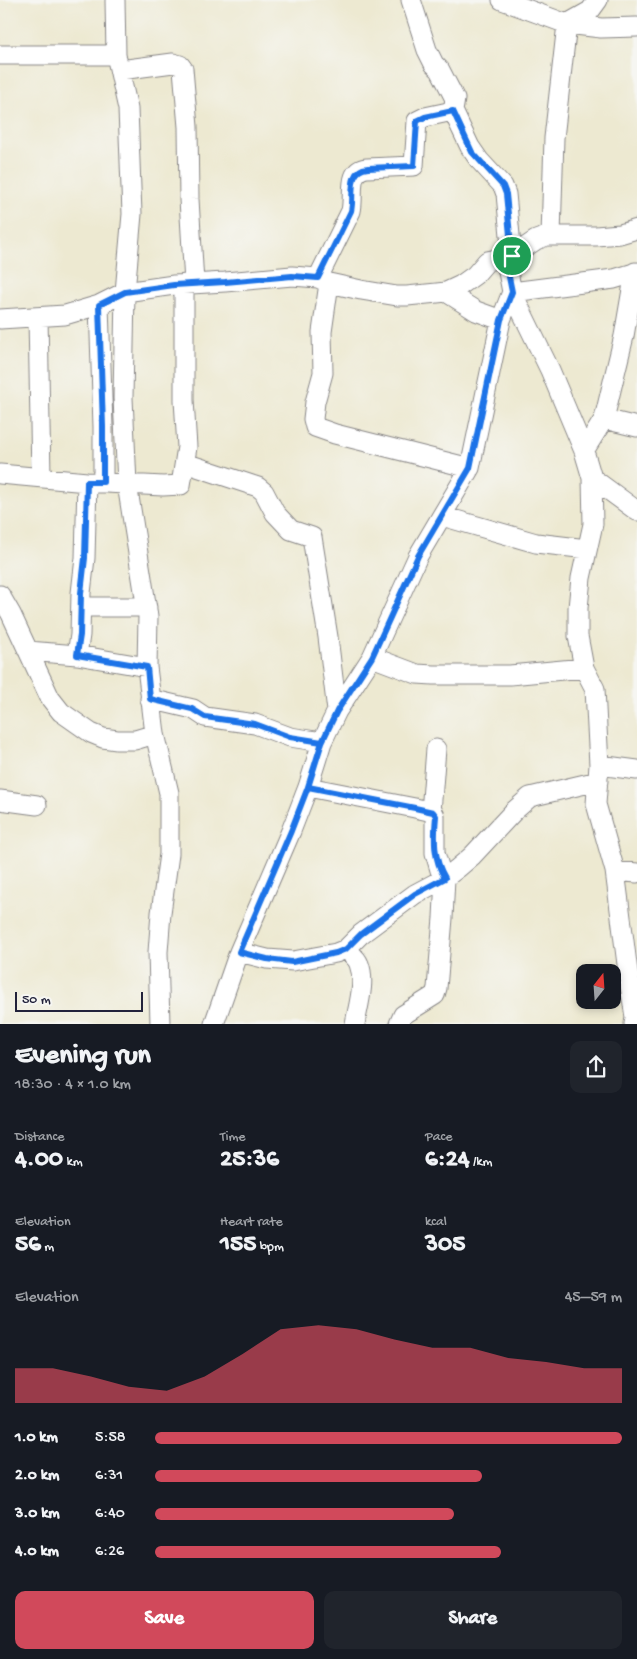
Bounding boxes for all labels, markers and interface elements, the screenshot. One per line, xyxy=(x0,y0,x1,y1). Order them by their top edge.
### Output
pin xyxy=(491,235,533,277)
icon: arrive xyxy=(498,242,526,270)
north arrow xyxy=(576,964,621,1009)
map controls xyxy=(576,964,621,1009)
scale bar xyxy=(15,989,142,1012)
text: 50 m xyxy=(22,992,51,1009)
text: Evening run xyxy=(15,1040,151,1073)
button: share xyxy=(570,1041,622,1093)
text: 18:30 · 4 × 1.0 km xyxy=(15,1076,131,1095)
text: Distance xyxy=(15,1129,64,1146)
text: Time xyxy=(220,1129,246,1146)
text: Pace xyxy=(425,1129,452,1146)
text: 4.00 xyxy=(15,1146,63,1175)
text: 25:36 xyxy=(220,1146,279,1175)
text: 6:24 xyxy=(425,1146,470,1175)
text: km xyxy=(63,1154,83,1171)
text: /km xyxy=(470,1154,492,1171)
text: Elevation xyxy=(15,1214,71,1231)
text: Heart rate xyxy=(220,1214,283,1231)
text: kcal xyxy=(425,1214,447,1231)
text: 56 xyxy=(15,1231,41,1260)
text: 155 xyxy=(220,1231,256,1260)
text: 305 xyxy=(425,1231,465,1260)
text: m xyxy=(41,1239,54,1256)
text: bpm xyxy=(256,1239,284,1256)
text: Elevation xyxy=(15,1289,79,1308)
text: 45–59 m xyxy=(565,1289,622,1308)
text: 1.0 km xyxy=(15,1429,58,1448)
text: 5:58 xyxy=(95,1429,126,1448)
text: 2.0 km xyxy=(15,1467,59,1486)
text: 6:31 xyxy=(95,1467,123,1486)
text: 3.0 km xyxy=(15,1505,60,1524)
text: 6:40 xyxy=(95,1505,125,1524)
text: 4.0 km xyxy=(15,1543,59,1562)
text: 6:26 xyxy=(95,1543,124,1562)
button: Save xyxy=(15,1591,314,1649)
button: Share xyxy=(324,1591,622,1649)

